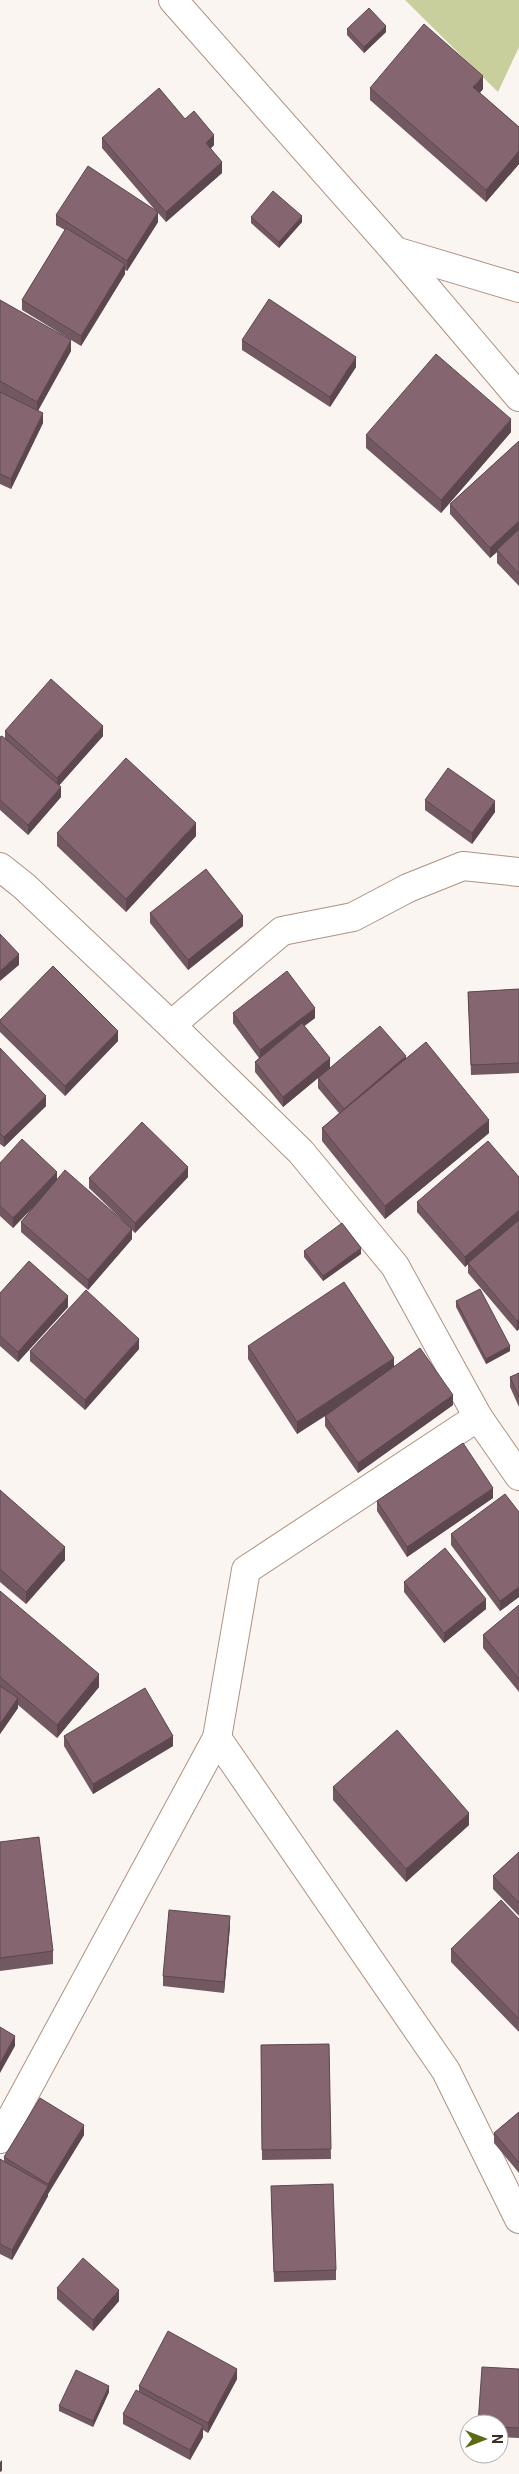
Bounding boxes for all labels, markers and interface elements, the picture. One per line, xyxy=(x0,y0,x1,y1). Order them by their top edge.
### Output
north arrow xyxy=(459,2414,509,2464)
text: N xyxy=(489,2434,505,2444)

